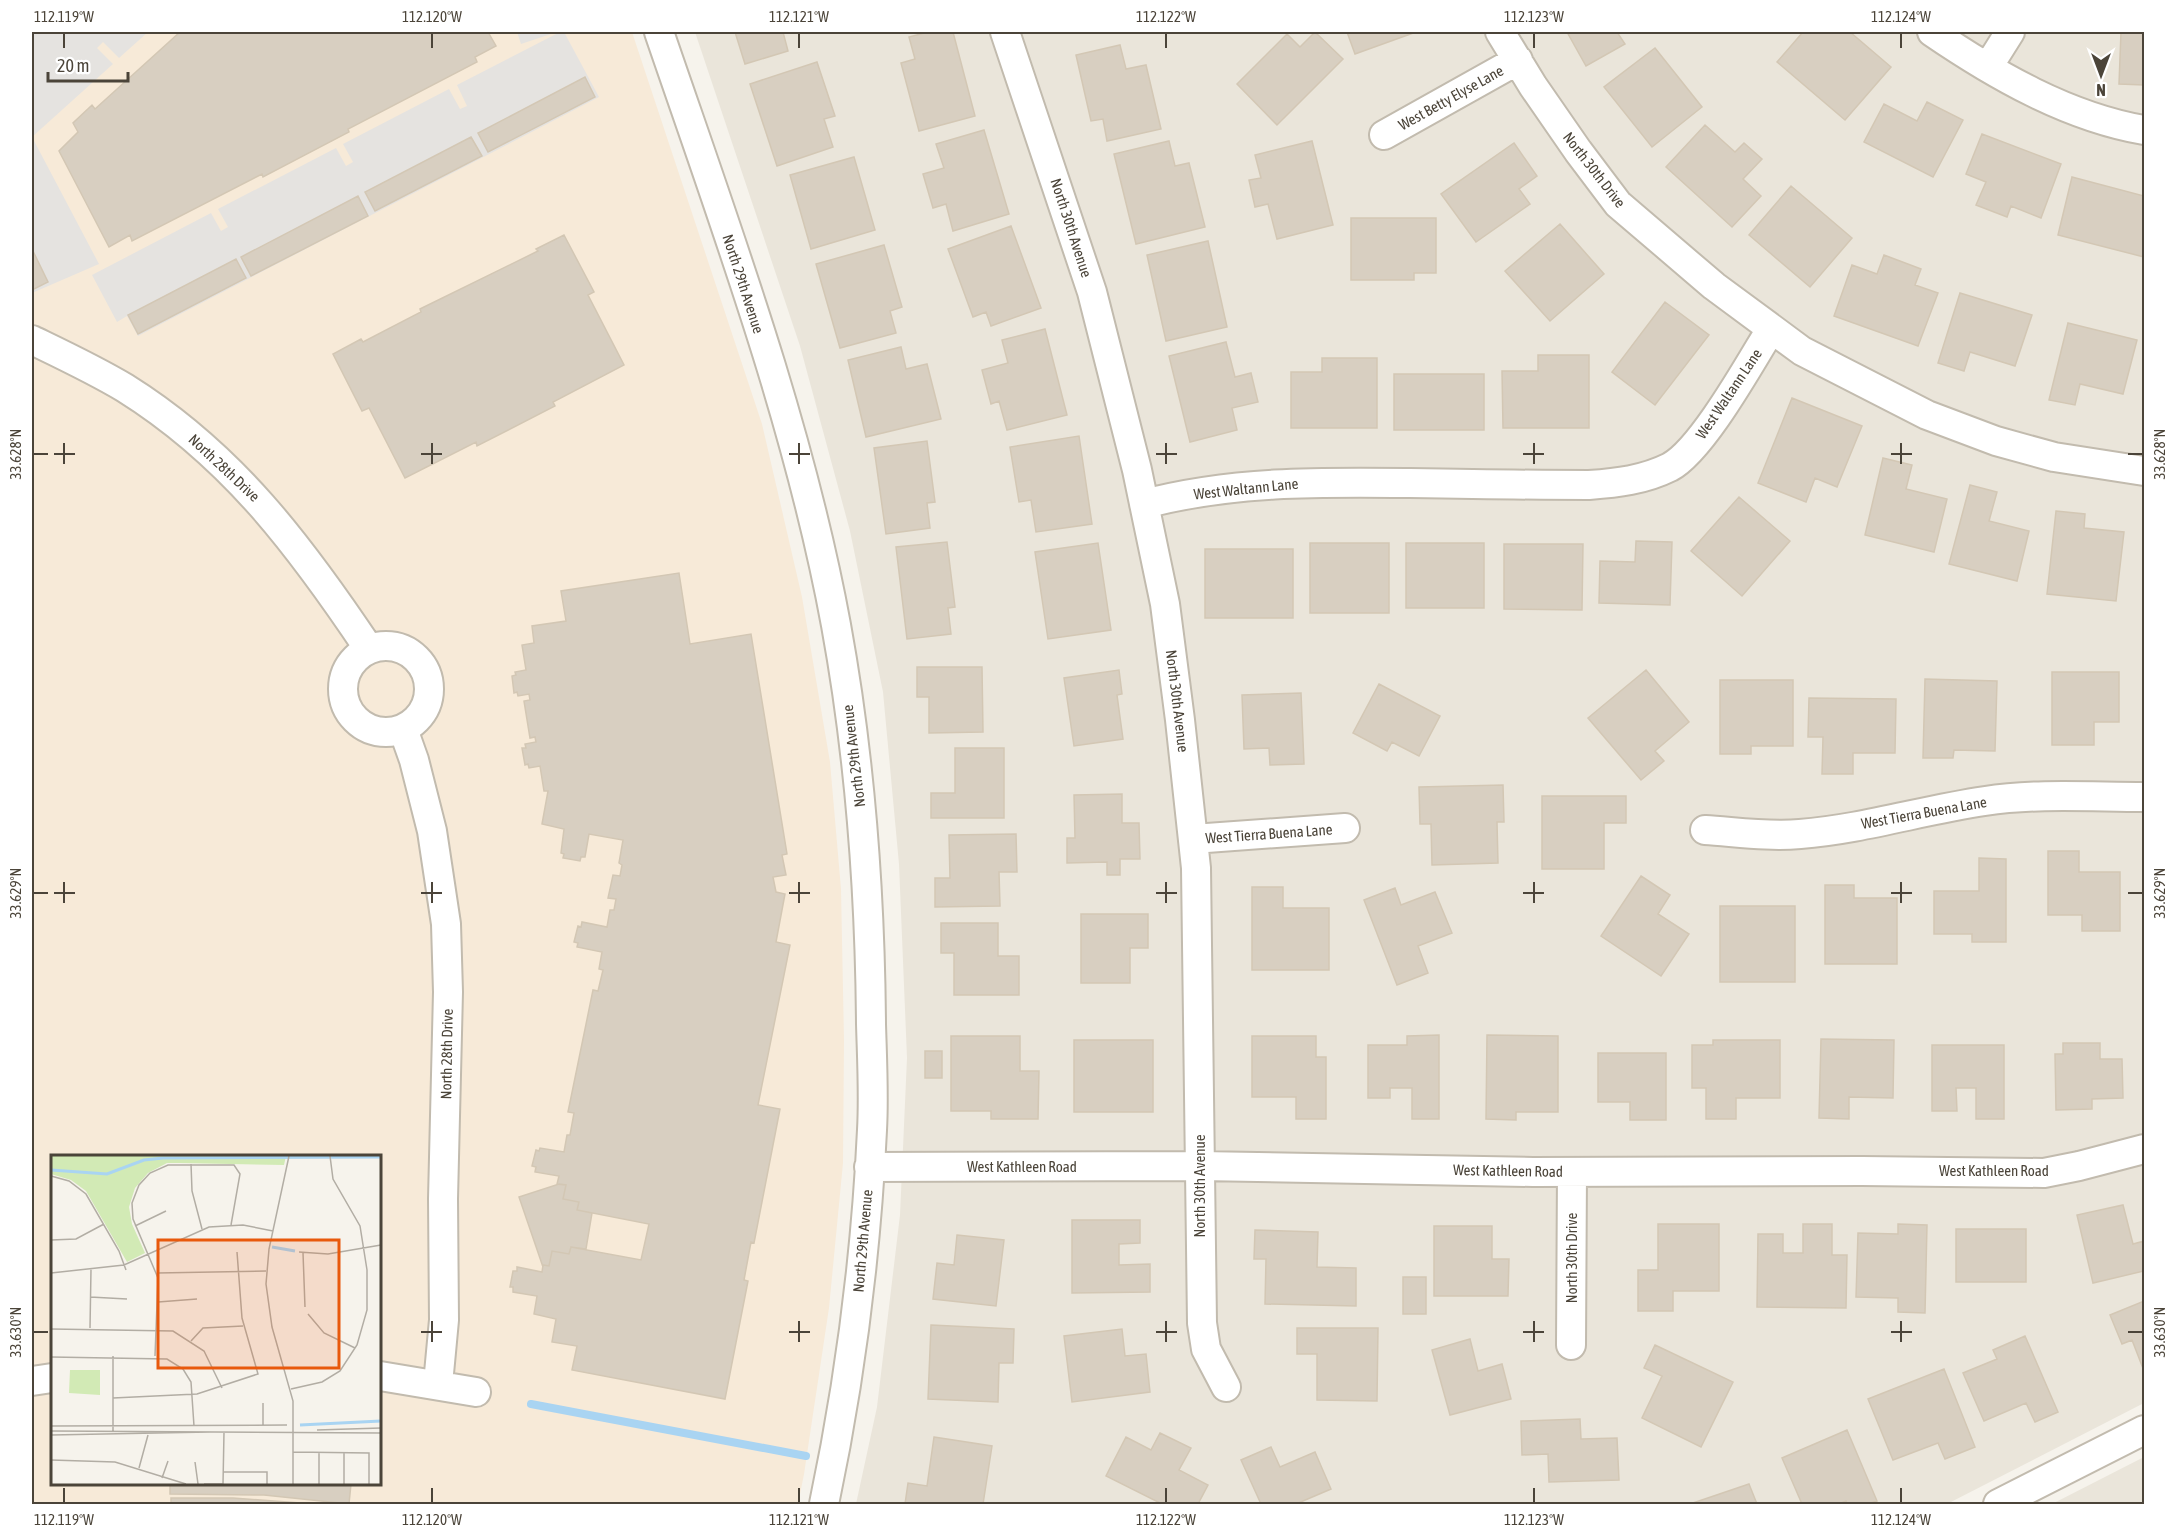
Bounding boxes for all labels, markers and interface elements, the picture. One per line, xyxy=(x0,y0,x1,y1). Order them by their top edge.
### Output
text: 112.119°W xyxy=(34,8,94,25)
text: 112.120°W xyxy=(402,8,462,25)
text: 112.121°W xyxy=(769,8,829,25)
text: 112.122°W xyxy=(1136,8,1196,25)
text: 112.123°W xyxy=(1504,8,1564,25)
text: 112.124°W xyxy=(1871,8,1931,25)
scale bar xyxy=(48,45,128,83)
north arrow xyxy=(2071,45,2131,105)
text: 20 m xyxy=(57,55,89,76)
street label: West Betty Elyse Lane xyxy=(1395,62,1506,133)
text: N xyxy=(2096,81,2106,99)
street label: North 30th Drive xyxy=(1560,129,1629,211)
street label: North 30th Avenue xyxy=(1047,176,1096,280)
street label: North 29th Avenue xyxy=(719,232,768,336)
street label: West Waltann Lane xyxy=(1692,345,1765,442)
text: 33.628°N xyxy=(7,429,24,479)
text: 33.628°N xyxy=(2151,429,2168,479)
street label: North 28th Drive xyxy=(185,430,263,505)
street label: West Waltann Lane xyxy=(1193,475,1299,502)
street label: North 30th Avenue xyxy=(1163,649,1192,753)
street label: North 29th Avenue xyxy=(839,704,868,808)
street label: West Tierra Buena Lane xyxy=(1860,793,1988,832)
street label: West Tierra Buena Lane xyxy=(1205,821,1333,846)
text: 33.629°N xyxy=(7,868,24,918)
text: 33.629°N xyxy=(2151,868,2168,918)
street label: North 28th Drive xyxy=(437,1008,456,1099)
street label: North 30th Avenue xyxy=(1191,1134,1208,1238)
inset map xyxy=(51,1155,381,1485)
street label: West Kathleen Road xyxy=(967,1158,1077,1175)
street label: West Kathleen Road xyxy=(1453,1161,1563,1180)
street label: West Kathleen Road xyxy=(1939,1162,2049,1179)
street label: North 29th Avenue xyxy=(850,1189,875,1293)
street label: North 30th Drive xyxy=(1563,1212,1580,1303)
text: 33.630°N xyxy=(7,1307,24,1357)
text: 33.630°N xyxy=(2151,1307,2168,1357)
text: 112.119°W xyxy=(34,1511,94,1528)
text: 112.120°W xyxy=(402,1511,462,1528)
text: 112.121°W xyxy=(769,1511,829,1528)
text: 112.122°W xyxy=(1136,1511,1196,1528)
text: 112.123°W xyxy=(1504,1511,1564,1528)
text: 112.124°W xyxy=(1871,1511,1931,1528)

